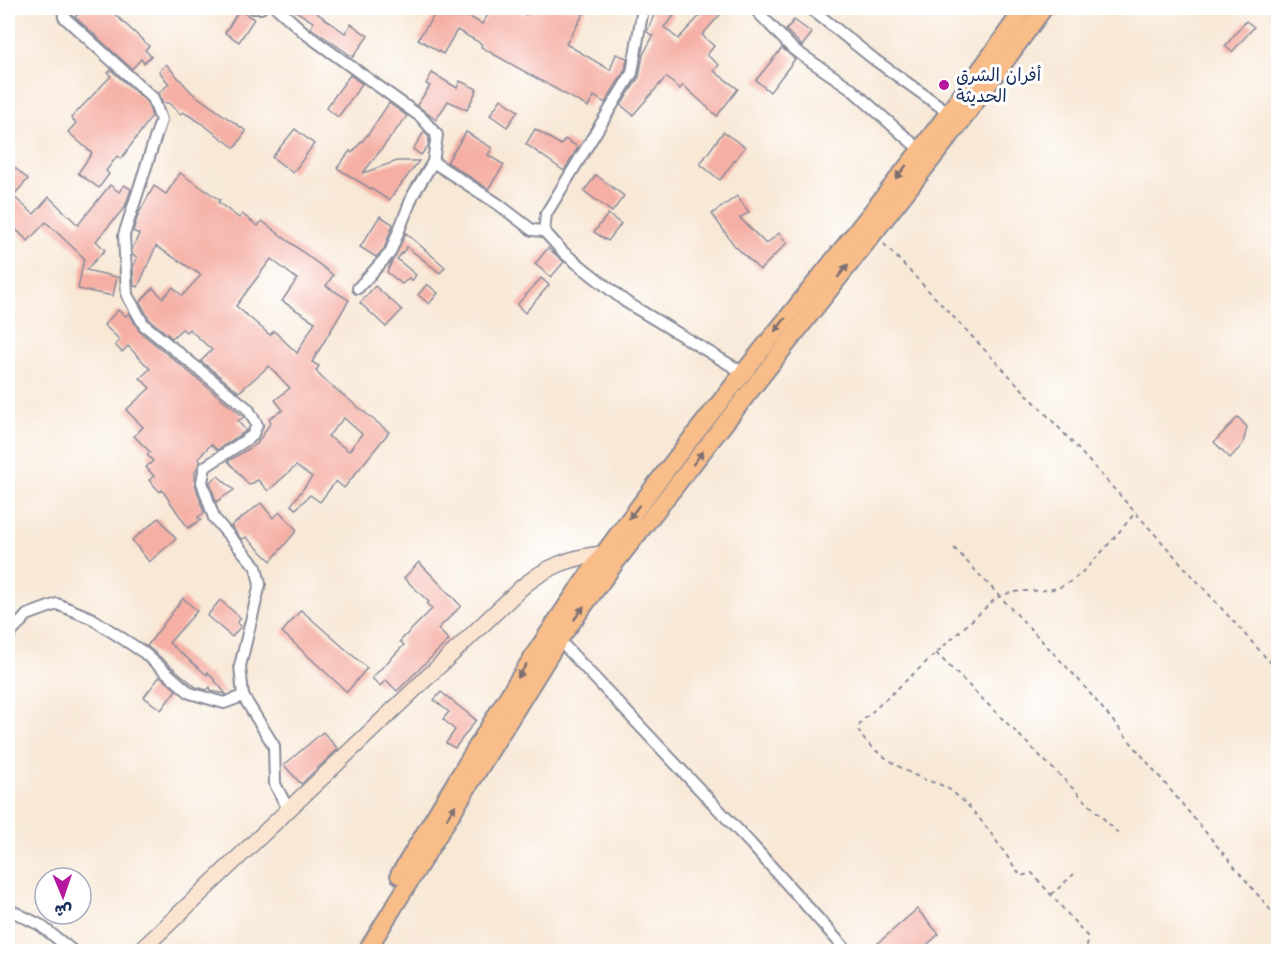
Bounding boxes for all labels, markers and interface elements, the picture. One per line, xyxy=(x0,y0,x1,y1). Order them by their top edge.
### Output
place label: أفران الشرق الحديثة xyxy=(956,60,1042,108)
marker: أفران الشرق الحديثة xyxy=(937,78,951,92)
one-way arrow xyxy=(896,165,908,180)
one-way arrow xyxy=(837,263,850,279)
one-way arrow xyxy=(774,317,787,332)
one-way arrow xyxy=(692,450,704,466)
one-way arrow xyxy=(629,505,641,520)
one-way arrow xyxy=(573,605,585,621)
one-way arrow xyxy=(516,663,528,679)
one-way arrow xyxy=(446,804,457,820)
north arrow xyxy=(33,866,93,926)
text: ش xyxy=(54,900,73,924)

